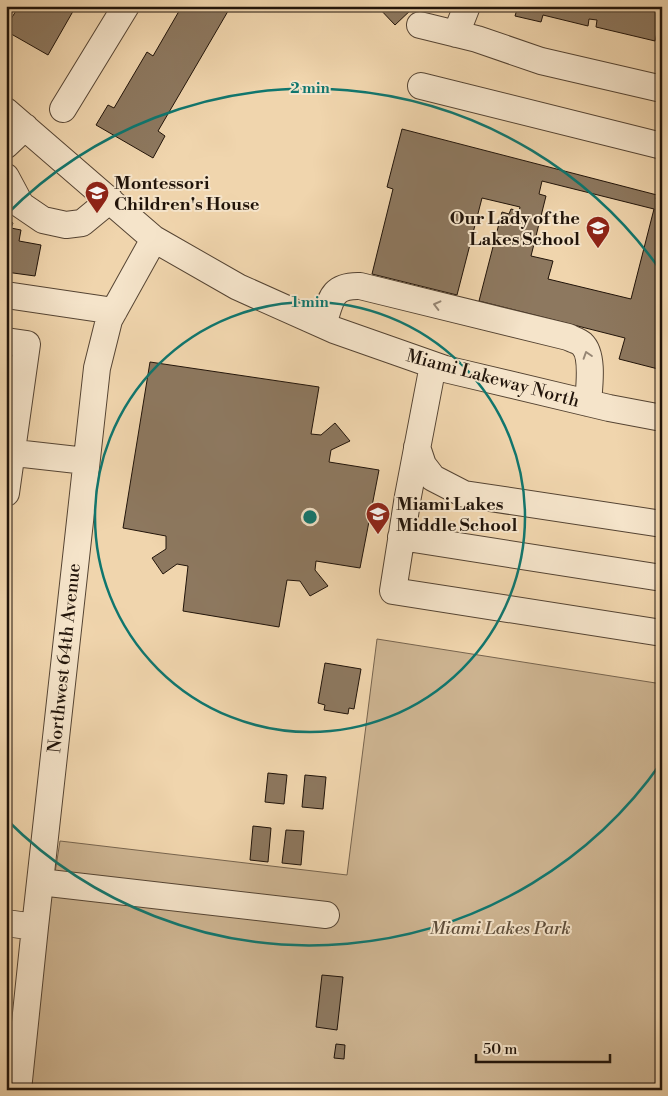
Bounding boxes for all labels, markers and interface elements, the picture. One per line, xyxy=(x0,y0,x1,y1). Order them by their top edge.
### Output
text: 2 min xyxy=(290,79,330,98)
place label: Montessori Children's House xyxy=(114,172,260,216)
school or university icon: Montessori Children's House xyxy=(84,180,110,214)
place label: Our Lady of the Lakes School xyxy=(450,207,580,251)
school or university icon: Our Lady of the Lakes School xyxy=(585,215,611,249)
text: 1 min xyxy=(291,293,329,312)
one-way arrow xyxy=(434,301,442,311)
street label: Miami Lakeway North xyxy=(404,344,582,413)
one-way arrow xyxy=(582,351,592,360)
place label: Miami Lakes Middle School xyxy=(396,493,517,537)
school or university icon: Miami Lakes Middle School xyxy=(365,501,391,535)
centre of rings xyxy=(301,508,319,526)
street label: Northwest 64th Avenue xyxy=(43,562,86,754)
park label: Miami Lakes Park xyxy=(429,917,571,940)
scale bar xyxy=(476,1031,609,1063)
text: 50 m xyxy=(483,1040,517,1059)

